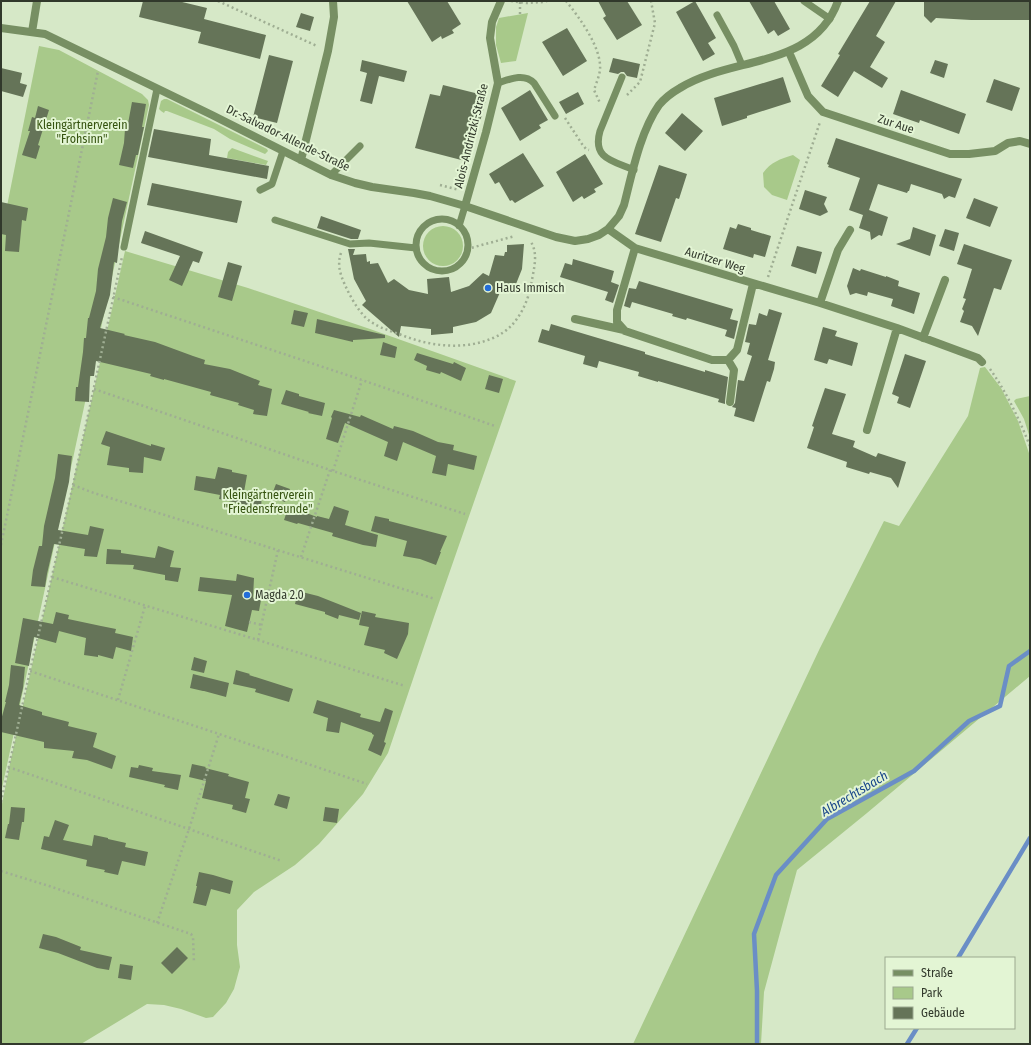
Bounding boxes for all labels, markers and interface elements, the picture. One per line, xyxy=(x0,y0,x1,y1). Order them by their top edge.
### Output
street label: Alois-Andritzki-Straße xyxy=(451,82,491,190)
street label: Dr.-Salvador-Allende-Straße xyxy=(224,102,352,174)
street label: Zur Aue xyxy=(876,112,916,136)
park label: Kleingärtnerverein "Frohsinn" xyxy=(37,118,127,146)
street label: Auritzer Weg xyxy=(683,244,747,276)
place label: Haus Immisch xyxy=(496,281,565,295)
marker: Haus Immisch xyxy=(483,283,493,293)
park label: Kleingärtnerverein "Friedensfreunde" xyxy=(223,488,313,516)
place label: Magda 2.0 xyxy=(255,588,304,602)
marker: Magda 2.0 xyxy=(242,590,252,600)
water label: Albrechtsbach xyxy=(817,768,890,820)
legend xyxy=(885,957,1015,1029)
text: Straße xyxy=(921,966,953,980)
text: Park xyxy=(921,986,943,1000)
text: Gebäude xyxy=(921,1006,965,1020)

